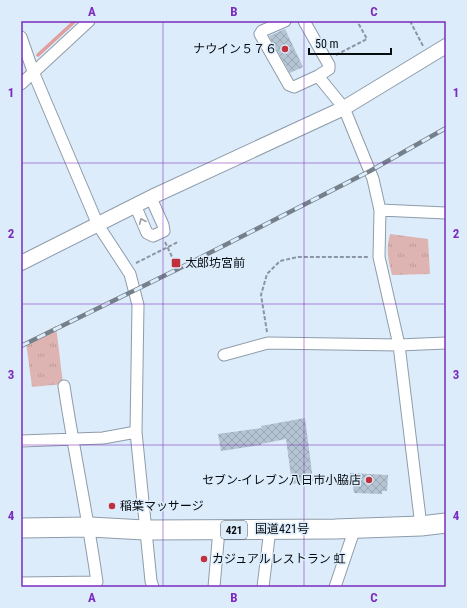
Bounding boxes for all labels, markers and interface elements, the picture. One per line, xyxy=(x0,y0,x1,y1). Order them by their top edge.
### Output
text: A xyxy=(88,4,96,19)
text: B xyxy=(230,4,238,19)
text: C xyxy=(370,4,378,19)
scale bar xyxy=(309,30,391,56)
text: 50 m xyxy=(315,37,339,51)
place label: ナウイン５７６ xyxy=(193,42,277,56)
marker: ナウイン５７６ xyxy=(280,44,290,54)
text: 1 xyxy=(8,85,14,100)
text: 1 xyxy=(453,85,459,100)
one-way arrow xyxy=(139,218,147,225)
text: 2 xyxy=(8,226,15,241)
text: 2 xyxy=(453,226,460,241)
place label: 太郎坊宮前 xyxy=(185,256,245,270)
marker: 太郎坊宮前 xyxy=(170,257,182,269)
text: 3 xyxy=(8,367,14,382)
text: 3 xyxy=(453,367,459,382)
place label: セブン-イレブン八日市小脇店 xyxy=(202,473,361,487)
marker: セブン-イレブン八日市小脇店 xyxy=(364,475,374,485)
place label: 稲葉マッサージ xyxy=(120,499,204,513)
marker: 稲葉マッサージ xyxy=(107,501,117,511)
text: 4 xyxy=(8,508,15,523)
text: 4 xyxy=(453,508,460,523)
road number: 421 xyxy=(221,521,247,539)
street label: 国道421号 xyxy=(255,522,309,536)
place label: カジュアルレストラン 虹 xyxy=(212,552,346,566)
marker: カジュアルレストラン 虹 xyxy=(199,554,209,564)
text: A xyxy=(88,590,96,605)
text: B xyxy=(230,590,238,605)
text: C xyxy=(370,590,378,605)

